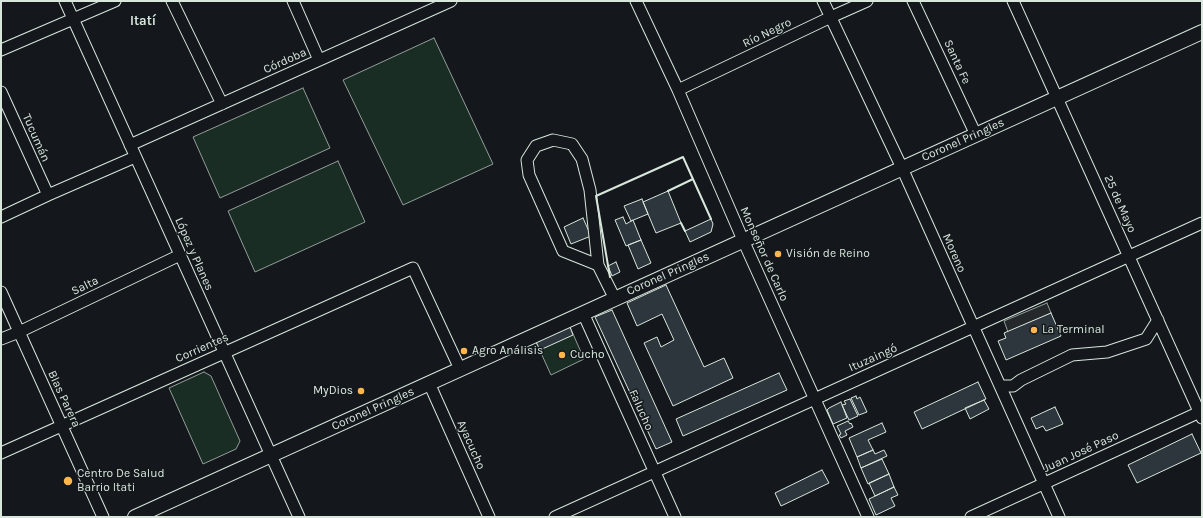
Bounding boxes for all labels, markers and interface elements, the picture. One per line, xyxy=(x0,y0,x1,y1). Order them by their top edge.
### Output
district label: Itatí xyxy=(130,13,156,29)
street label: Río Negro xyxy=(740,15,794,51)
street label: Santa Fe xyxy=(941,38,973,86)
street label: Córdoba xyxy=(261,45,309,77)
street label: Tucumán xyxy=(19,112,53,164)
street label: Coronel Pringles xyxy=(919,115,1007,165)
street label: 25 de Mayo xyxy=(1101,173,1139,235)
street label: Monseñor de Carlo xyxy=(737,205,791,303)
street label: López y Planes xyxy=(171,215,217,293)
street label: Moreno xyxy=(939,231,969,275)
place label: Visión de Reino xyxy=(786,247,870,261)
street label: Coronel Pringles xyxy=(624,249,712,299)
marker: Visión de Reino xyxy=(773,249,783,259)
street label: Salta xyxy=(69,273,101,299)
place label: La Terminal xyxy=(1042,323,1105,337)
marker: La Terminal xyxy=(1029,325,1039,335)
street label: Corrientes xyxy=(173,330,231,366)
street label: Ituzaingó xyxy=(847,341,899,375)
place label: Agro Análisis xyxy=(472,344,543,358)
marker: Agro Análisis xyxy=(459,346,469,356)
place label: Cucho xyxy=(570,348,605,362)
marker: Cucho xyxy=(557,350,567,360)
street label: Blas Parera xyxy=(45,368,83,430)
place label: MyDios xyxy=(313,384,353,398)
street label: Coronel Pringles xyxy=(329,384,417,434)
marker: MyDios xyxy=(356,386,366,396)
street label: Falucho xyxy=(626,387,656,433)
street label: Ayacucho xyxy=(454,418,488,472)
street label: Juan José Paso xyxy=(1041,428,1121,476)
place label: Centro De Salud Barrio Itati xyxy=(77,467,165,495)
marker: Centro De Salud Barrio Itati xyxy=(62,475,74,487)

